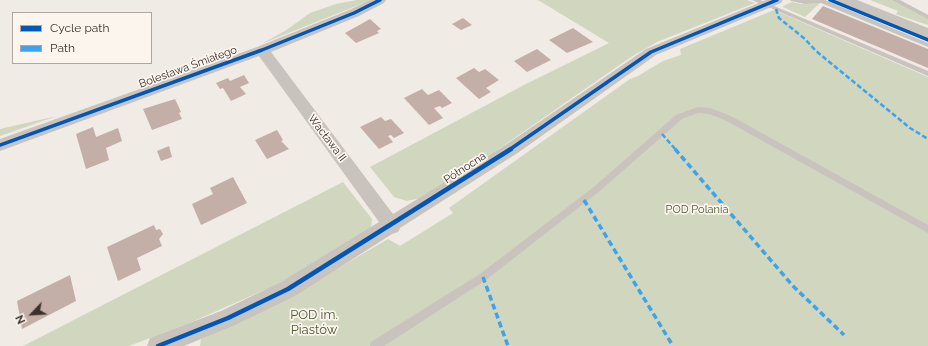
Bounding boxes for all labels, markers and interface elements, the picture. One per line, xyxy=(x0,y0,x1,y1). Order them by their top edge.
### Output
legend xyxy=(12,12,152,64)
text: Cycle path xyxy=(50,21,109,35)
text: Path xyxy=(50,41,75,55)
street label: Bolesława Śmiałego xyxy=(137,43,239,91)
street label: Wacława II xyxy=(305,112,349,164)
street label: Północna xyxy=(441,149,489,187)
park label: POD Polania xyxy=(666,203,728,217)
north arrow xyxy=(12,294,52,334)
park label: POD im. Piastów xyxy=(290,307,338,338)
text: N xyxy=(13,313,28,326)

